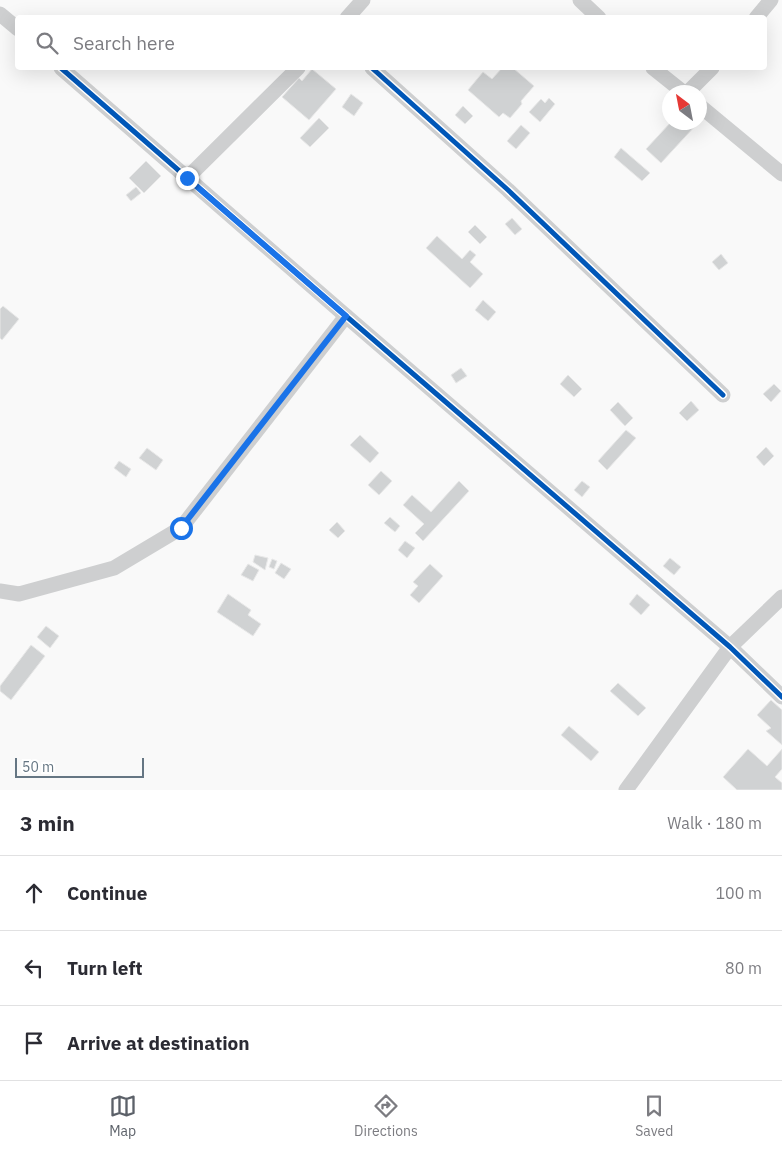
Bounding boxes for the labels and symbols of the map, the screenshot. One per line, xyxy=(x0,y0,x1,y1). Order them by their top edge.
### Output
north arrow xyxy=(662,85,707,130)
route end xyxy=(176,167,199,190)
route start xyxy=(170,517,193,540)
scale bar xyxy=(15,755,144,778)

